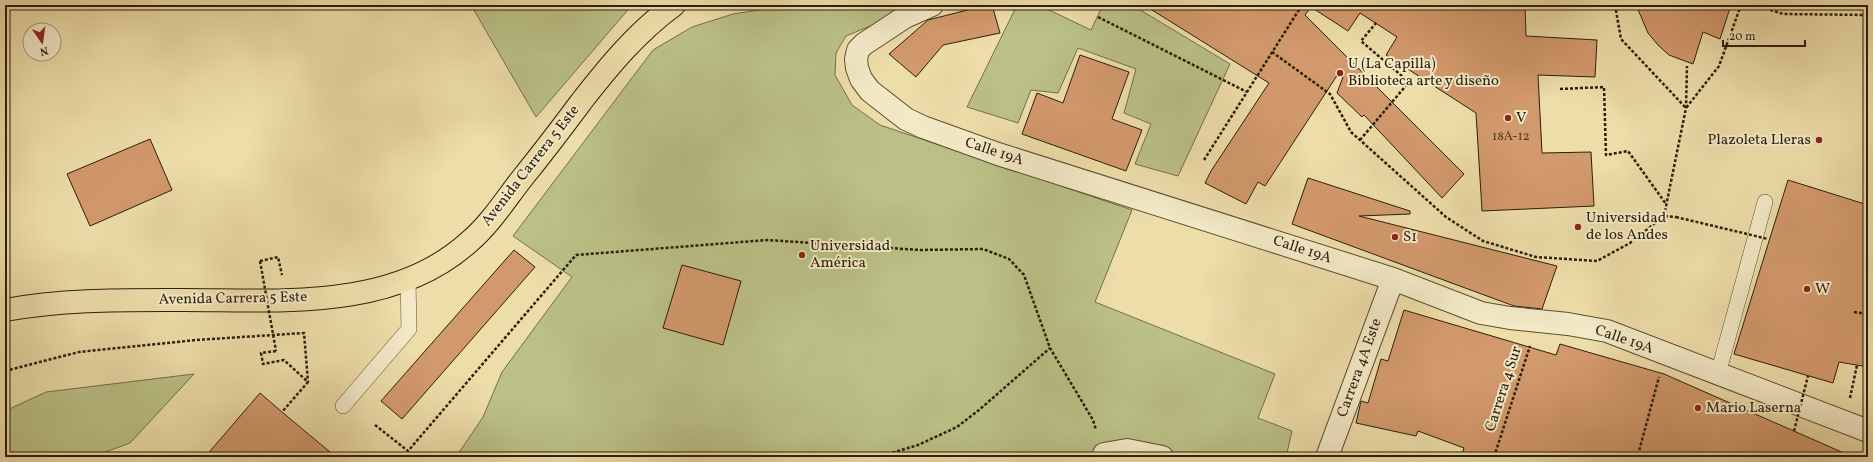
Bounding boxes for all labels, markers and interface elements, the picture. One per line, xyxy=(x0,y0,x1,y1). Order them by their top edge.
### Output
north arrow xyxy=(22,22,62,62)
scale bar xyxy=(1723,22,1805,48)
text: 20 m xyxy=(1729,29,1756,45)
text: N xyxy=(38,42,49,58)
place label: U (La Capilla) Biblioteca arte y diseño xyxy=(1348,54,1499,92)
marker: U (La Capilla) Biblioteca arte y diseño xyxy=(1335,68,1345,78)
street label: Avenida Carrera 5 Este xyxy=(477,101,585,231)
place label: V xyxy=(1516,108,1526,129)
marker: V xyxy=(1503,113,1513,123)
house number: 18A-12 xyxy=(1492,128,1530,146)
place label: Plazoleta Lleras xyxy=(1707,130,1811,151)
street label: Calle 19A xyxy=(962,133,1026,171)
marker: Plazoleta Lleras xyxy=(1814,135,1824,145)
place label: Universidad de los Andes xyxy=(1586,208,1668,246)
marker: Universidad de los Andes xyxy=(1573,222,1583,232)
place label: S1 xyxy=(1403,227,1417,248)
street label: Calle 19A xyxy=(1270,231,1334,269)
marker: S1 xyxy=(1390,232,1400,242)
place label: Universidad América xyxy=(810,236,890,274)
marker: Universidad América xyxy=(797,250,807,260)
place label: W xyxy=(1815,279,1830,300)
marker: W xyxy=(1802,284,1812,294)
street label: Avenida Carrera 5 Este xyxy=(159,287,307,311)
street label: Carrera 4A Este xyxy=(1332,316,1388,420)
street label: Calle 19A xyxy=(1592,320,1656,360)
street label: Carrera 4 Sur xyxy=(1480,344,1528,434)
place label: Mario Laserna xyxy=(1706,398,1801,419)
marker: Mario Laserna xyxy=(1693,403,1703,413)

